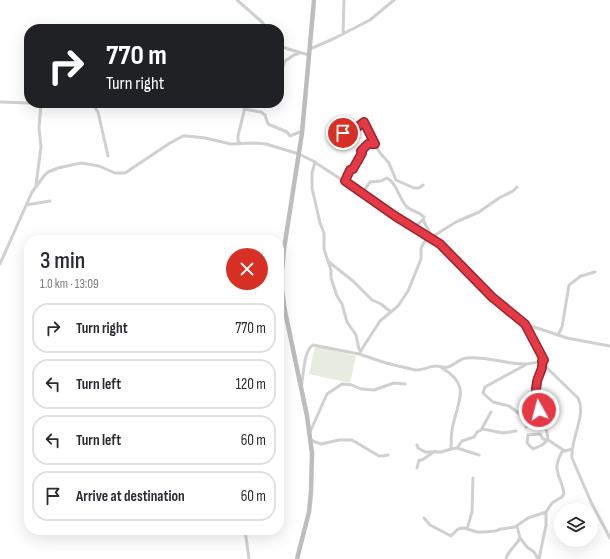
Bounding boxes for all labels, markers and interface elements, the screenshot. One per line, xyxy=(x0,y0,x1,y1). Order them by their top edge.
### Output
text: 770 m xyxy=(106,39,167,72)
icon: right xyxy=(40,40,92,92)
text: Turn right xyxy=(106,73,164,94)
pin xyxy=(326,116,360,150)
icon: arrive xyxy=(332,122,354,144)
text: 3 min xyxy=(40,246,85,275)
button: close xyxy=(226,248,268,290)
text: 1.0 km · 13:09 xyxy=(40,276,99,292)
icon: right xyxy=(42,317,64,339)
text: Turn right xyxy=(76,319,128,338)
text: 770 m xyxy=(235,319,266,338)
icon: left xyxy=(42,373,64,395)
text: Turn left xyxy=(76,375,121,394)
text: 120 m xyxy=(236,375,266,394)
position arrow xyxy=(518,389,560,431)
icon: left xyxy=(42,429,64,451)
text: Turn left xyxy=(76,431,121,450)
text: 60 m xyxy=(241,431,266,450)
icon: arrive xyxy=(42,485,64,507)
text: Arrive at destination xyxy=(76,487,185,506)
text: 60 m xyxy=(241,487,266,506)
map controls xyxy=(554,503,598,547)
button: layers xyxy=(554,503,598,547)

